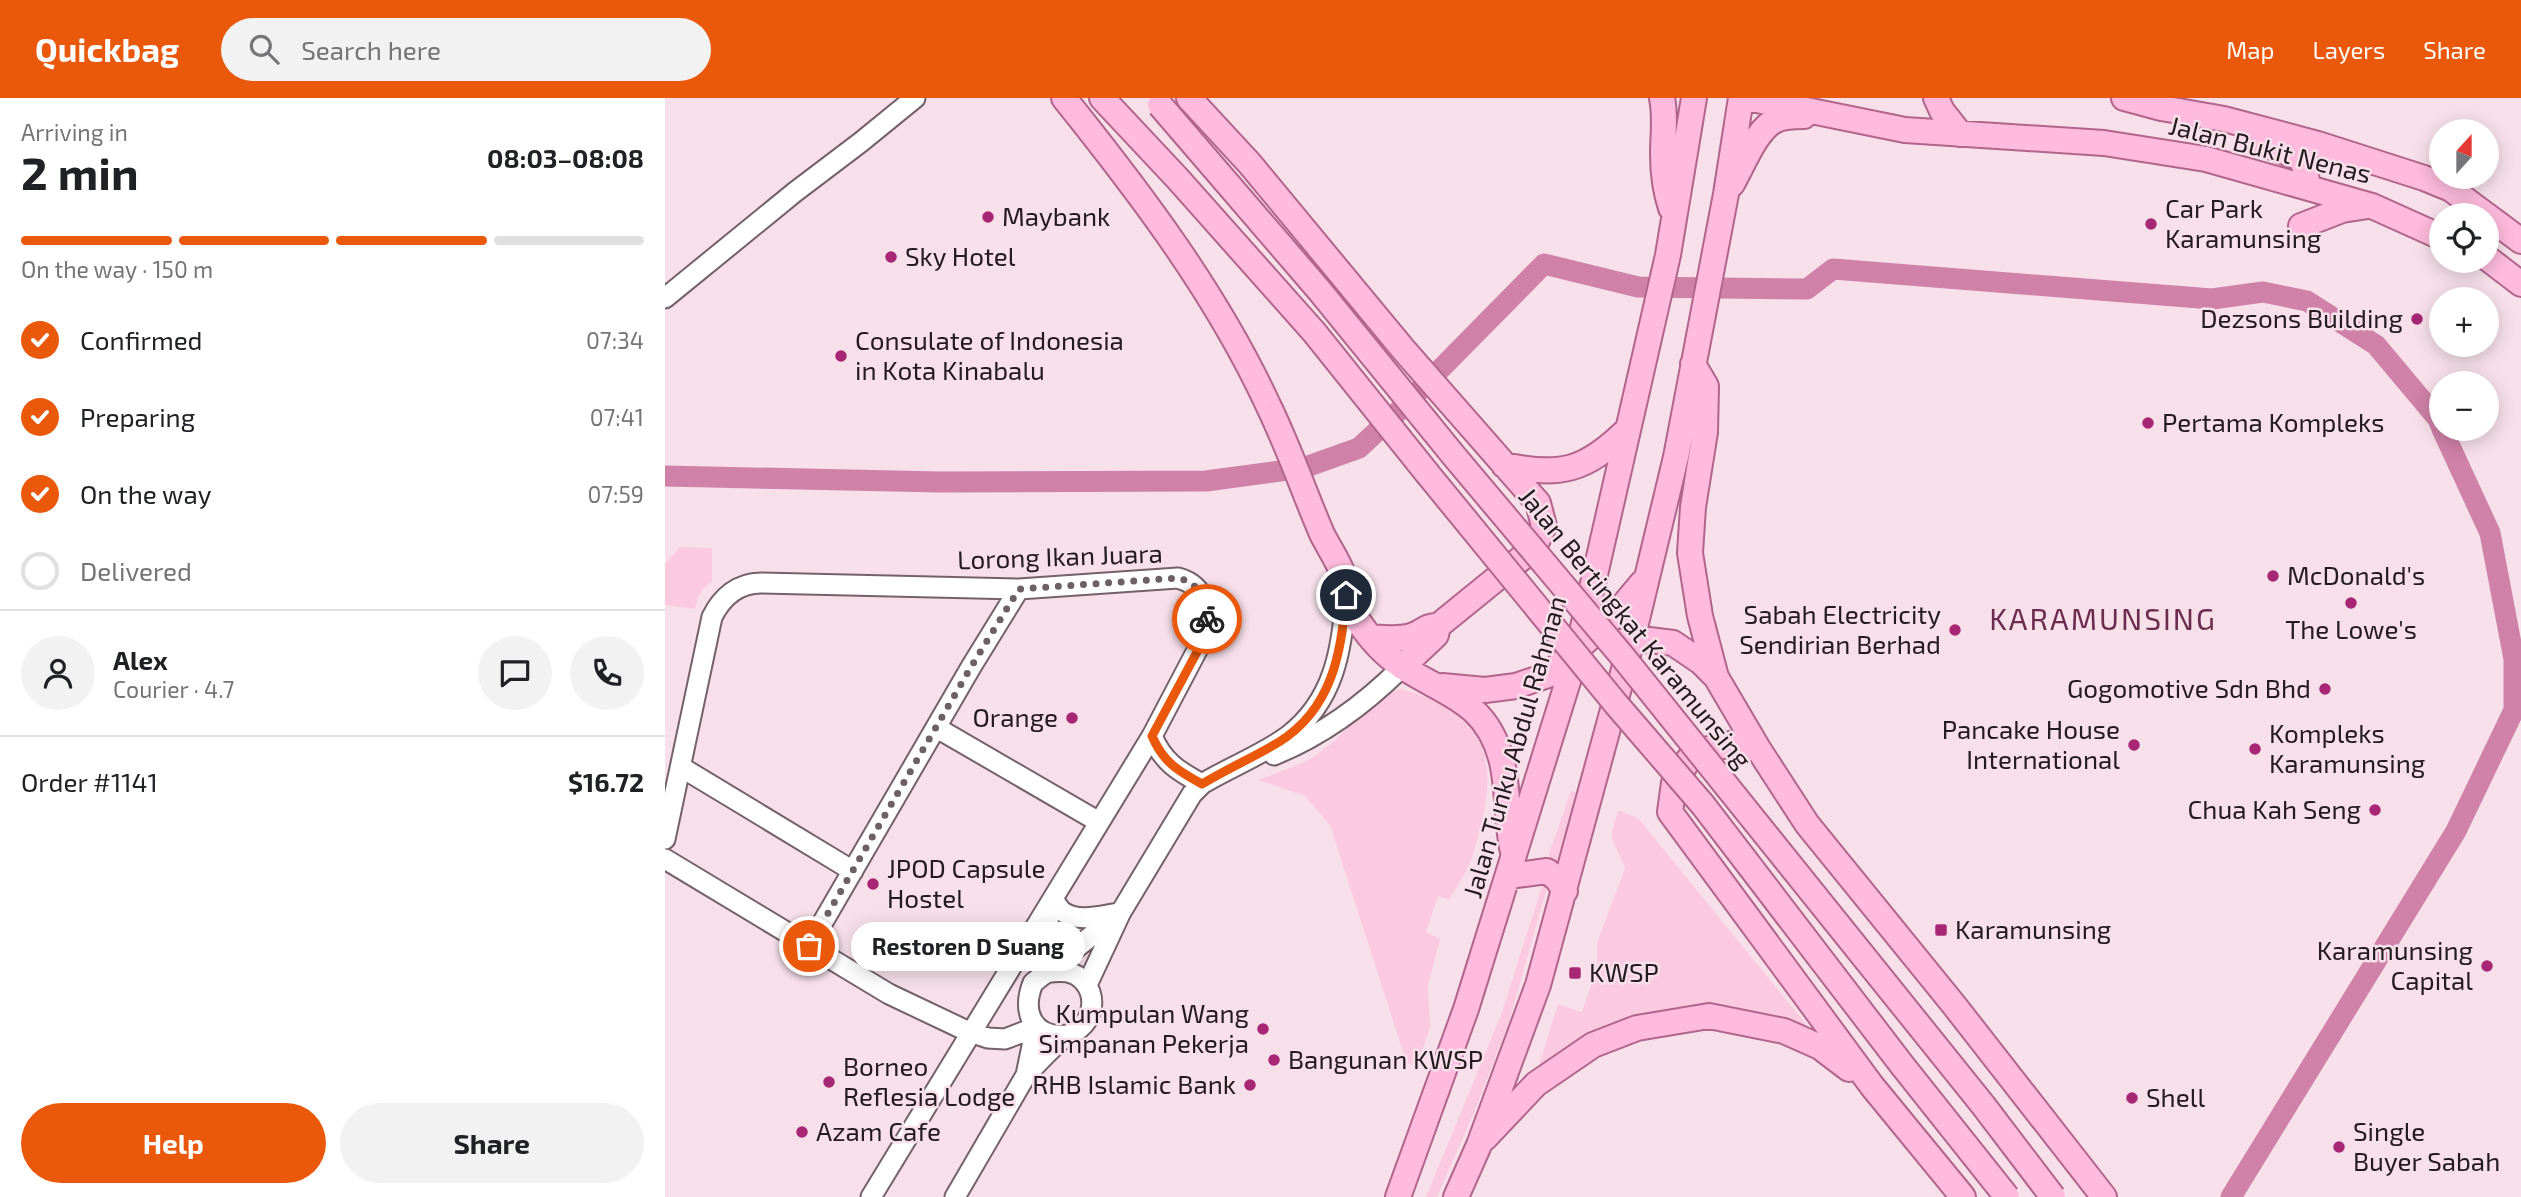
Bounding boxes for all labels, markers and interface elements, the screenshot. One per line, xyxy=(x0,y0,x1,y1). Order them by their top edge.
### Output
search box xyxy=(221,18,711,81)
text: Quickbag xyxy=(35,29,179,69)
icon: search xyxy=(245,30,283,68)
text: Search here xyxy=(301,34,441,65)
text: Map xyxy=(2226,35,2274,64)
text: Layers xyxy=(2312,35,2385,64)
text: Share xyxy=(2423,35,2486,64)
street label: Jalan Bukit Nenas xyxy=(2166,108,2375,189)
text: Arriving in xyxy=(21,118,128,146)
north arrow xyxy=(2429,119,2499,189)
map controls xyxy=(2429,119,2499,441)
text: 08:03–08:08 xyxy=(487,142,644,173)
text: 2 min xyxy=(21,144,139,199)
place label: Car Park Karamunsing xyxy=(2165,192,2321,253)
place label: Maybank xyxy=(1002,200,1110,231)
button: locate xyxy=(2429,203,2499,273)
marker: Maybank xyxy=(980,209,996,225)
marker: Car Park Karamunsing xyxy=(2143,216,2159,232)
place label: Sky Hotel xyxy=(905,240,1016,271)
marker: Sky Hotel xyxy=(883,249,899,265)
text: On the way · 150 m xyxy=(21,255,213,283)
button: + xyxy=(2429,287,2499,357)
place label: Dezsons Building xyxy=(2200,302,2403,333)
marker: Dezsons Building xyxy=(2409,311,2425,327)
icon: check xyxy=(21,321,59,359)
text: Confirmed xyxy=(80,324,203,355)
place label: Consulate of Indonesia in Kota Kinabalu xyxy=(855,324,1124,385)
text: 07:34 xyxy=(586,326,644,354)
marker: Consulate of Indonesia in Kota Kinabalu xyxy=(833,348,849,364)
button: − xyxy=(2429,371,2499,441)
icon: check xyxy=(21,398,59,436)
text: Preparing xyxy=(80,401,195,432)
text: 07:41 xyxy=(590,403,644,431)
place label: Pertama Kompleks xyxy=(2162,406,2384,437)
marker: Pertama Kompleks xyxy=(2140,415,2156,431)
icon: check xyxy=(21,475,59,513)
text: On the way xyxy=(80,478,211,509)
text: 07:59 xyxy=(587,480,644,508)
street label: Jalan Bertingkat Karamunsing xyxy=(1513,481,1759,774)
street label: Lorong Ikan Juara xyxy=(957,536,1163,575)
text: Delivered xyxy=(80,555,192,586)
place label: McDonald's xyxy=(2287,559,2425,590)
pin xyxy=(1316,565,1376,625)
marker: McDonald's xyxy=(2265,568,2281,584)
icon: home xyxy=(1327,576,1365,614)
courier xyxy=(1172,584,1242,654)
street label: Jalan Tunku Abdul Rahman xyxy=(1456,592,1572,901)
marker: The Lowe's xyxy=(2343,595,2359,611)
place label: Sabah Electricity Sendirian Berhad xyxy=(1739,598,1941,659)
icon: bike xyxy=(1188,600,1226,638)
district label: KARAMUNSING xyxy=(1989,600,2217,636)
place label: The Lowe's xyxy=(2285,613,2417,644)
marker: Sabah Electricity Sendirian Berhad xyxy=(1947,622,1963,638)
button: person xyxy=(21,636,95,710)
button: chat xyxy=(478,636,552,710)
button: phone xyxy=(570,636,644,710)
text: Alex xyxy=(113,644,168,675)
place label: Gogomotive Sdn Bhd xyxy=(2067,672,2311,703)
text: Courier · 4.7 xyxy=(113,675,234,703)
marker: Gogomotive Sdn Bhd xyxy=(2317,681,2333,697)
place label: Orange xyxy=(972,701,1058,732)
marker: Orange xyxy=(1064,710,1080,726)
place label: Pancake House International xyxy=(1942,713,2120,774)
place label: Kompleks Karamunsing xyxy=(2269,717,2425,778)
marker: Pancake House International xyxy=(2126,737,2142,753)
marker: Kompleks Karamunsing xyxy=(2247,741,2263,757)
text: Order #1141 xyxy=(21,766,158,797)
text: $16.72 xyxy=(568,766,644,797)
place label: Chua Kah Seng xyxy=(2187,793,2361,824)
marker: Chua Kah Seng xyxy=(2367,802,2383,818)
place label: JPOD Capsule Hostel xyxy=(887,852,1046,913)
marker: JPOD Capsule Hostel xyxy=(865,876,881,892)
place label: Karamunsing xyxy=(1955,913,2111,944)
pin xyxy=(779,916,839,976)
callout: Restoren D Suang xyxy=(851,922,1085,970)
marker: Karamunsing xyxy=(1933,922,1949,938)
icon: bag xyxy=(790,927,828,965)
text: Restoren D Suang xyxy=(872,932,1064,960)
place label: Karamunsing Capital xyxy=(2317,934,2473,995)
place label: KWSP xyxy=(1589,956,1659,987)
marker: Karamunsing Capital xyxy=(2479,958,2495,974)
marker: KWSP xyxy=(1567,965,1583,981)
place label: Kumpulan Wang Simpanan Pekerja xyxy=(1038,997,1249,1058)
marker: Kumpulan Wang Simpanan Pekerja xyxy=(1255,1021,1271,1037)
place label: Bangunan KWSP xyxy=(1288,1043,1483,1074)
place label: Borneo Reflesia Lodge xyxy=(843,1050,1015,1111)
marker: Bangunan KWSP xyxy=(1266,1052,1282,1068)
place label: RHB Islamic Bank xyxy=(1032,1068,1236,1099)
marker: Borneo Reflesia Lodge xyxy=(821,1074,837,1090)
marker: RHB Islamic Bank xyxy=(1242,1077,1258,1093)
place label: Shell xyxy=(2146,1081,2205,1112)
marker: Shell xyxy=(2124,1090,2140,1106)
button: Help xyxy=(21,1103,326,1183)
button: Share xyxy=(340,1103,644,1183)
place label: Azam Cafe xyxy=(816,1115,941,1146)
place label: Single Buyer Sabah xyxy=(2353,1115,2500,1176)
marker: Azam Cafe xyxy=(794,1124,810,1140)
marker: Single Buyer Sabah xyxy=(2331,1139,2347,1155)

